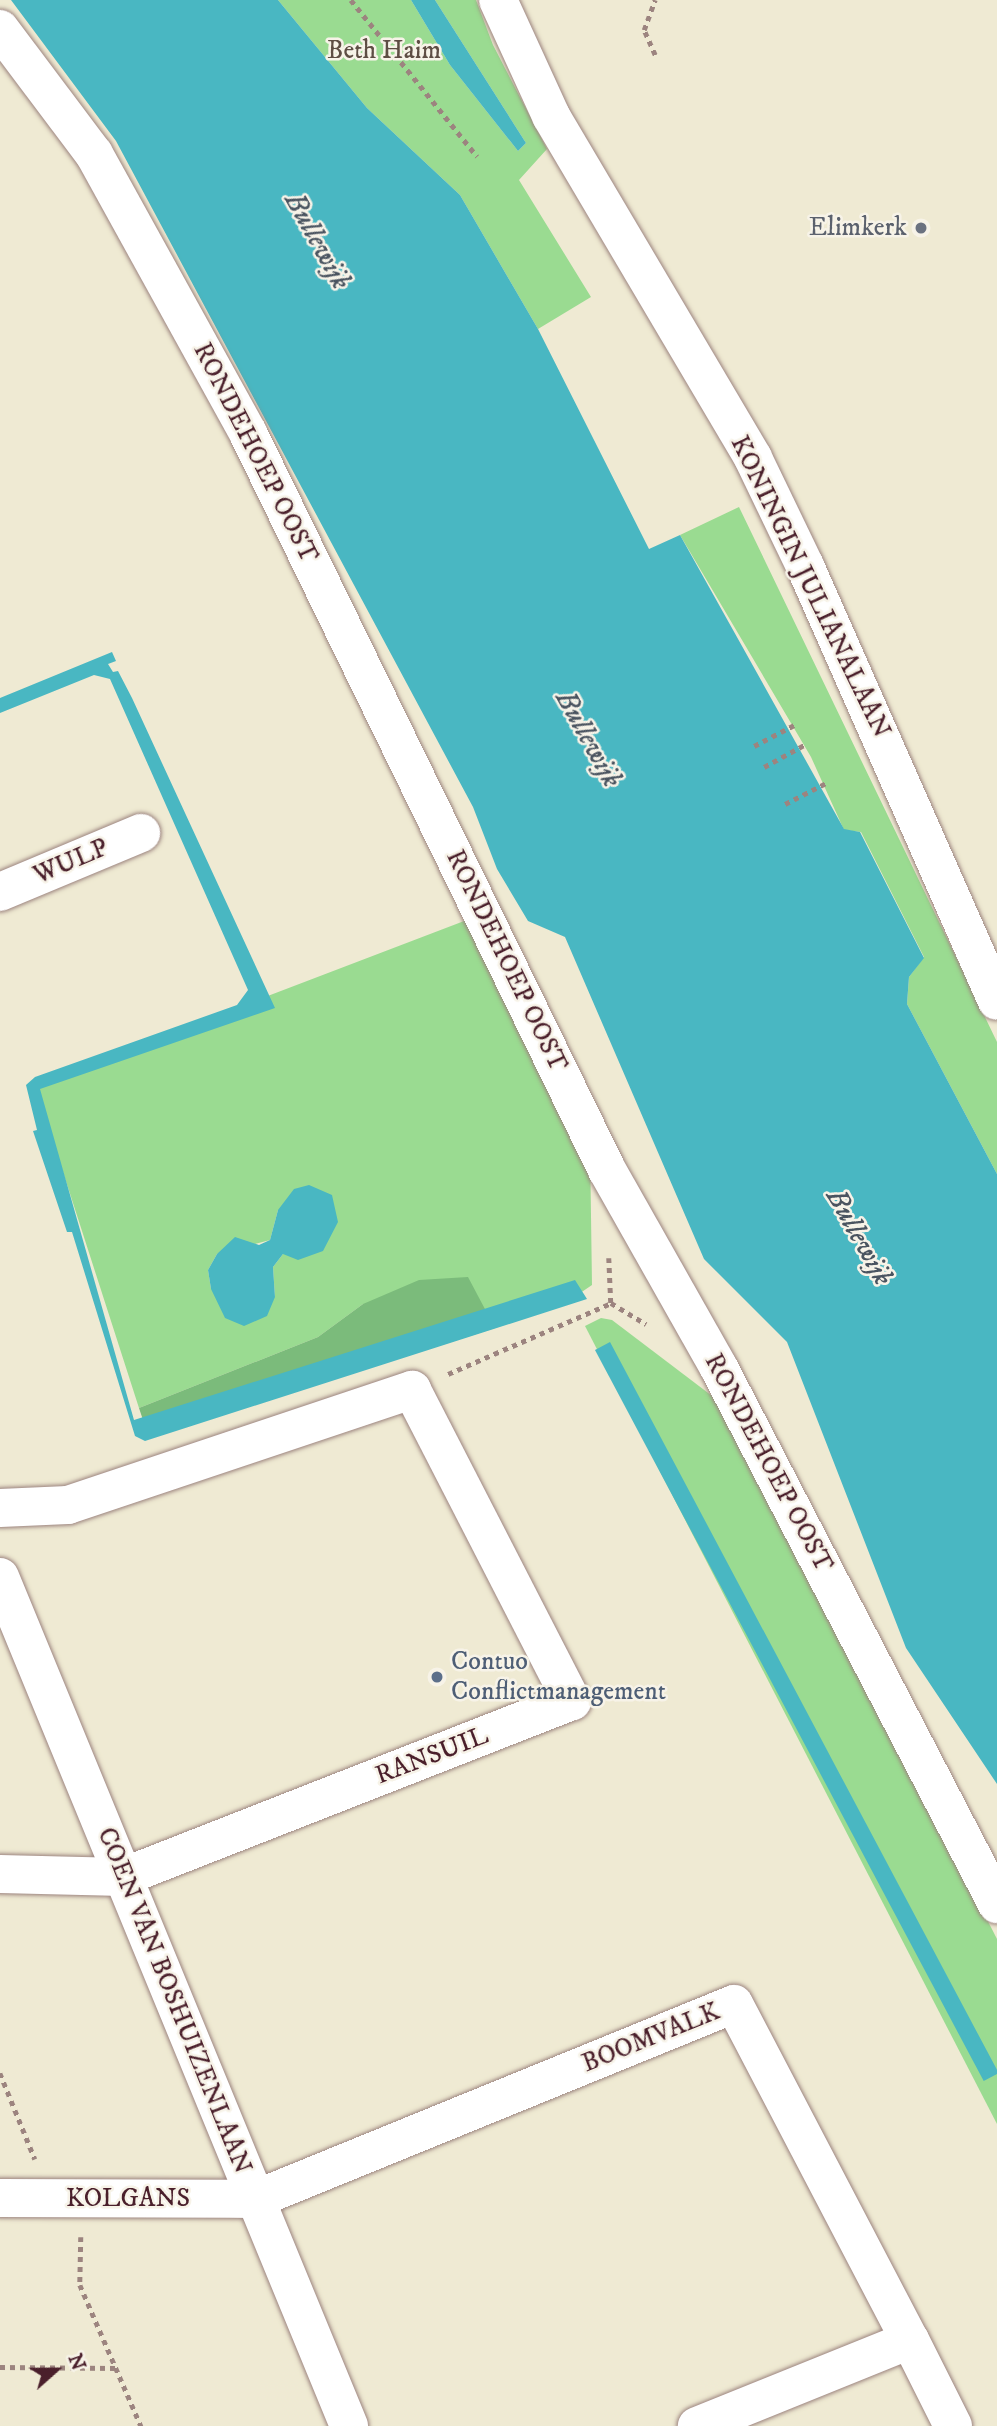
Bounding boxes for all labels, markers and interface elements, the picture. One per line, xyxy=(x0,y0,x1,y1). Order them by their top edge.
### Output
park label: Beth Haim xyxy=(327,35,441,67)
water label: Bullewijk xyxy=(277,187,357,295)
place label: Elimkerk xyxy=(809,212,907,244)
marker: Elimkerk xyxy=(913,220,929,236)
street label: RONDEHOEP OOST xyxy=(186,338,324,568)
street label: KONINGIN JULIANALAAN xyxy=(723,431,897,743)
water label: Bullewijk xyxy=(548,685,628,793)
street label: WULP xyxy=(29,832,113,892)
street label: RONDEHOEP OOST xyxy=(439,845,573,1077)
water label: Bullewijk xyxy=(819,1183,899,1291)
street label: RONDEHOEP OOST xyxy=(697,1348,839,1578)
place label: Contuo Conflictmanagement xyxy=(451,1646,666,1708)
marker: Contuo Conflictmanagement xyxy=(429,1669,445,1685)
street label: RANSUIL xyxy=(371,1720,493,1792)
street label: COEN VAN BOSHUIZENLAAN xyxy=(90,1823,258,2179)
street label: BOOMVALK xyxy=(578,1996,724,2080)
street label: KOLGANS xyxy=(66,2183,190,2215)
north arrow xyxy=(21,2335,91,2405)
text: N xyxy=(63,2351,90,2374)

